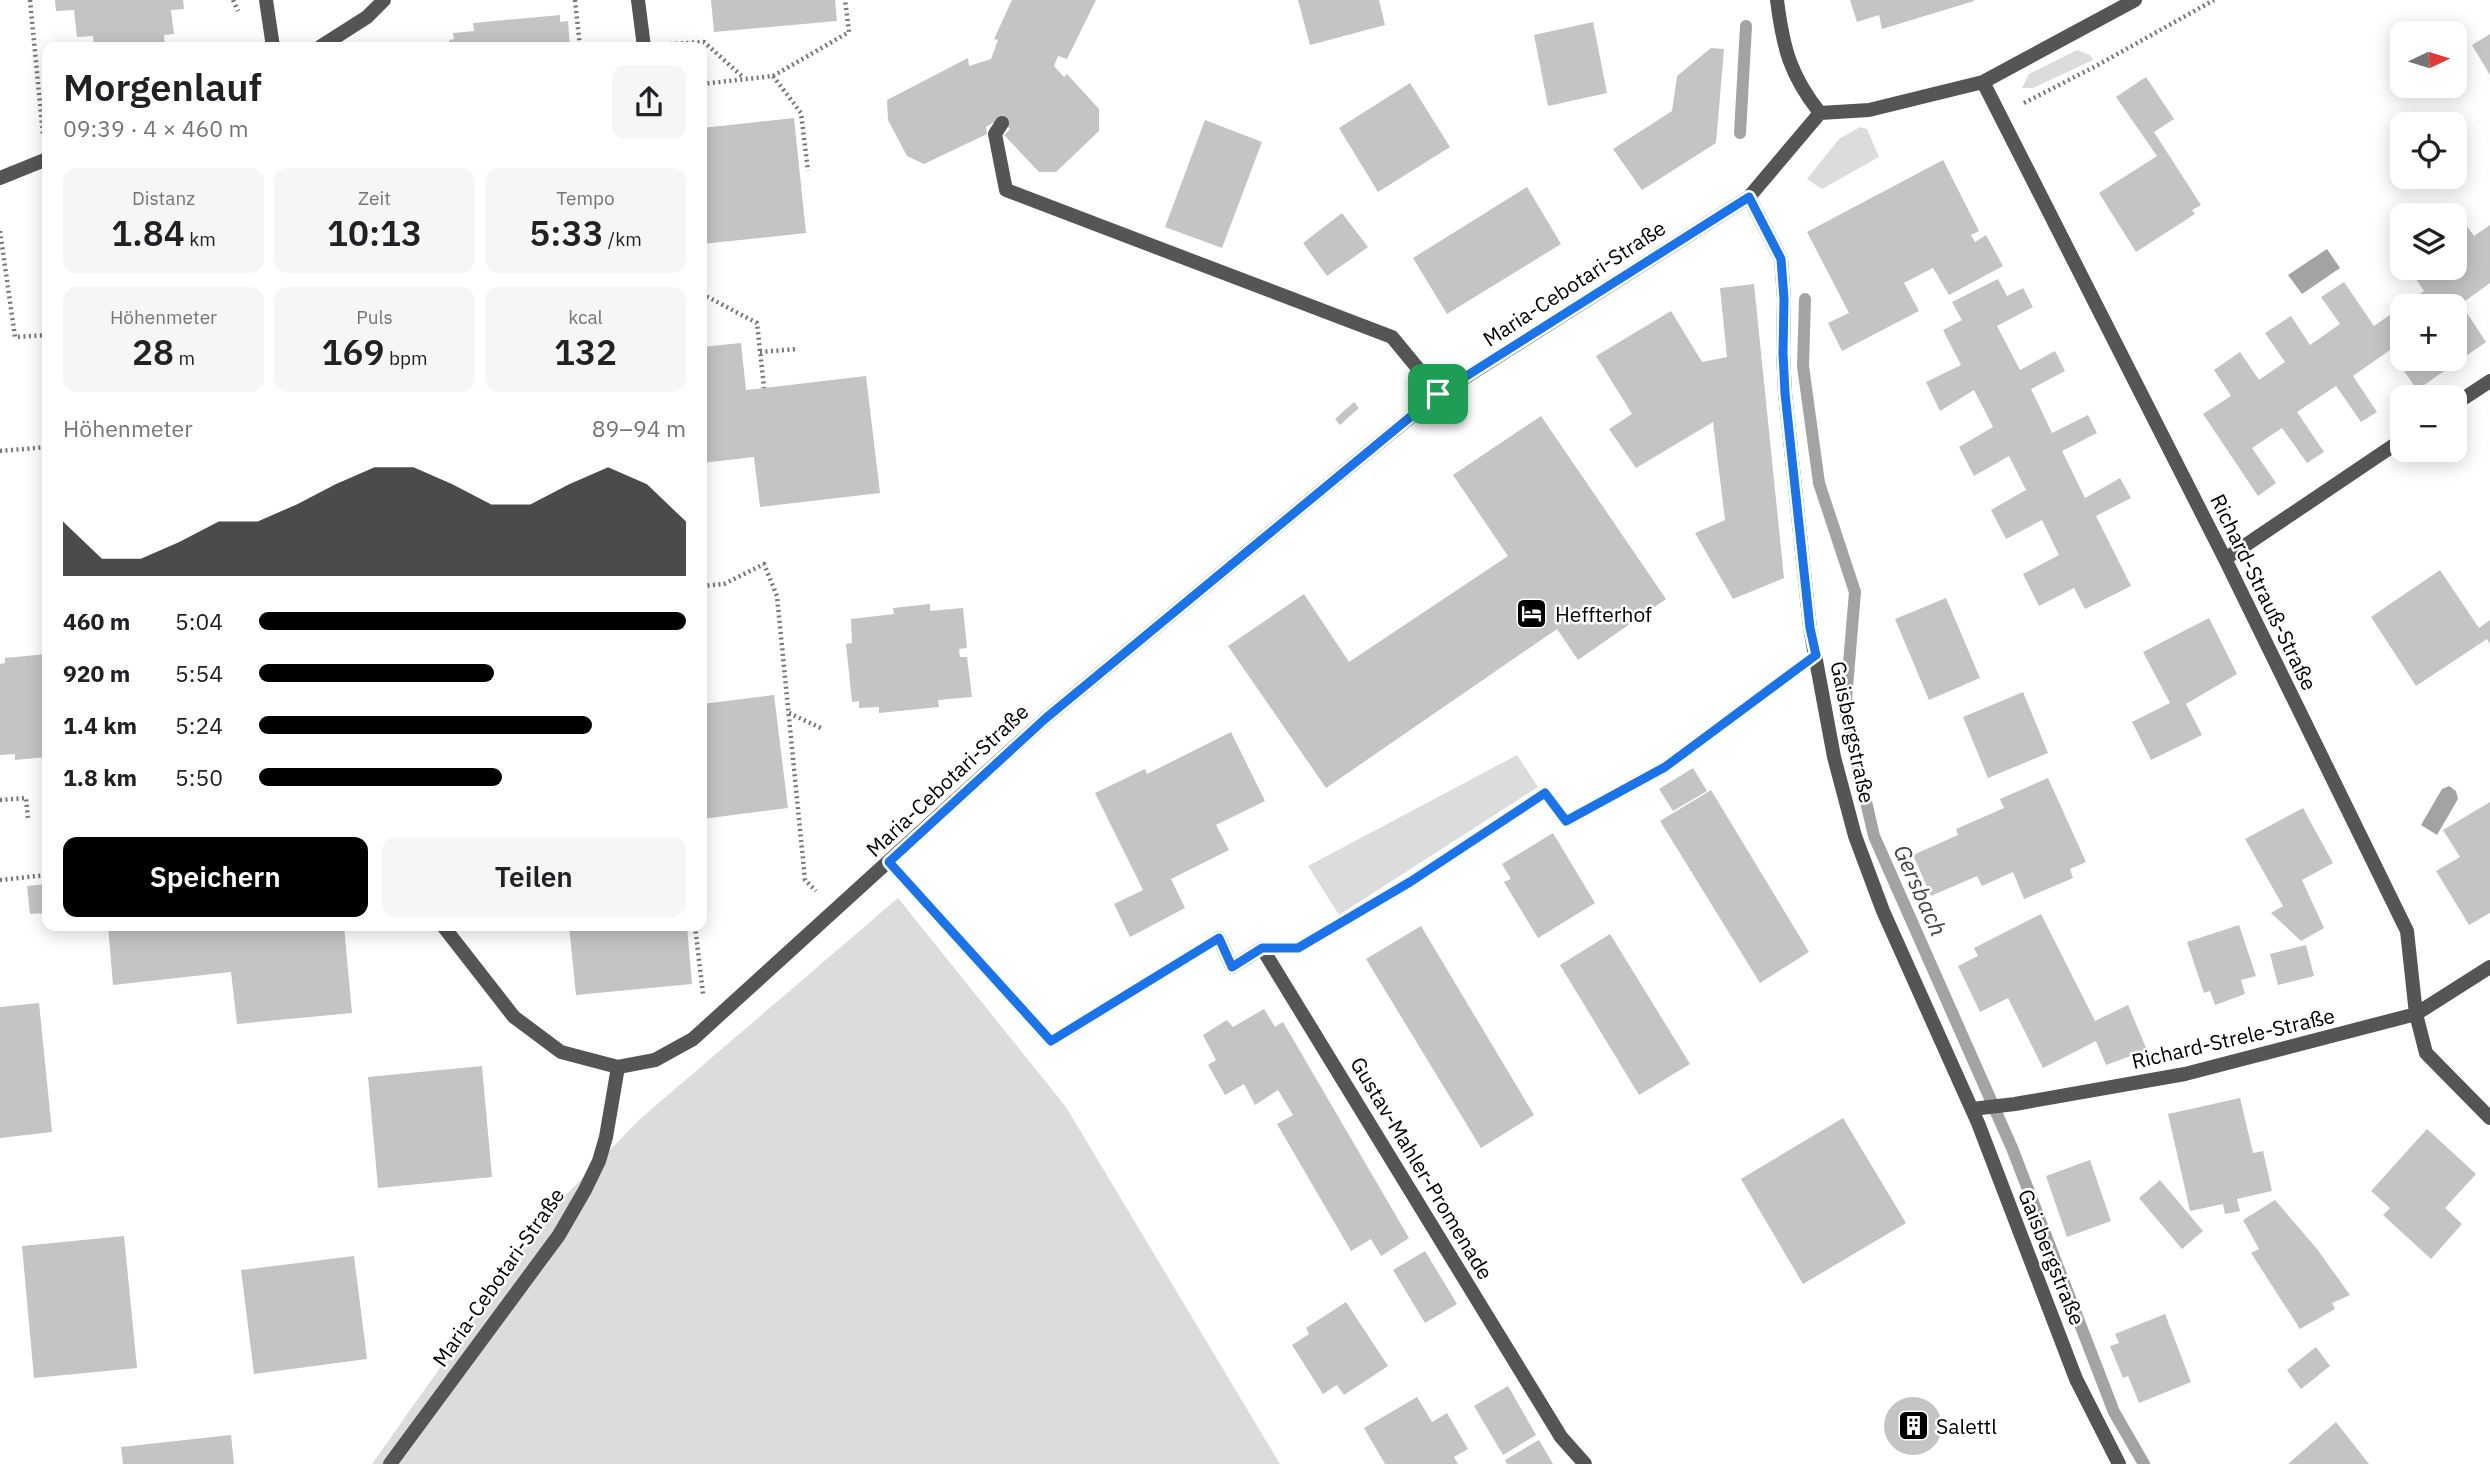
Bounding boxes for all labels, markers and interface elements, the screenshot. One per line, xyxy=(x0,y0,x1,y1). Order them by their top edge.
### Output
north arrow xyxy=(2390,21,2468,98)
map controls xyxy=(2390,21,2467,462)
text: Morgenlauf xyxy=(63,62,262,111)
button: share xyxy=(612,65,686,139)
button: locate xyxy=(2390,112,2467,189)
text: 09:39 · 4 × 460 m xyxy=(63,113,249,143)
text: Distanz xyxy=(132,186,195,210)
text: Zeit xyxy=(358,186,391,210)
text: Tempo xyxy=(556,186,615,210)
button: layers xyxy=(2390,203,2467,280)
text: 1.84 xyxy=(111,210,185,256)
text: 10:13 xyxy=(327,210,422,256)
text: 5:33 xyxy=(529,210,603,256)
street label: Maria-Cebotari-Straße xyxy=(1477,213,1671,353)
text: km xyxy=(185,227,216,251)
text: /km xyxy=(603,227,642,251)
button: + xyxy=(2390,294,2467,371)
text: Höhenmeter xyxy=(110,305,217,329)
text: Puls xyxy=(356,305,393,329)
text: kcal xyxy=(568,305,603,329)
text: 28 xyxy=(132,329,174,375)
text: 169 xyxy=(321,329,384,375)
text: 132 xyxy=(554,329,617,375)
text: m xyxy=(174,346,195,370)
text: bpm xyxy=(384,346,428,370)
pin xyxy=(1408,364,1468,424)
icon: arrive xyxy=(1419,375,1457,413)
button: − xyxy=(2390,385,2467,462)
text: Höhenmeter xyxy=(63,413,193,443)
text: 89–94 m xyxy=(592,413,686,443)
street label: Richard-Strauß-Straße xyxy=(2204,489,2324,695)
hotel icon: Heffterhof xyxy=(1515,597,1549,631)
place label: Heffterhof xyxy=(1555,600,1652,628)
text: 460 m xyxy=(63,606,130,636)
text: 5:04 xyxy=(175,606,223,636)
text: 920 m xyxy=(63,658,130,688)
text: 5:54 xyxy=(175,658,223,688)
street label: Gaisbergstraße xyxy=(1824,658,1882,806)
street label: Maria-Cebotari-Straße xyxy=(860,697,1034,863)
text: 1.4 km xyxy=(63,710,137,740)
text: 5:24 xyxy=(175,710,223,740)
text: 1.8 km xyxy=(63,762,137,792)
text: 5:50 xyxy=(175,762,223,792)
button: Speichern xyxy=(63,837,368,917)
button: Teilen xyxy=(382,837,686,917)
water label: Gersbach xyxy=(1888,840,1954,940)
street label: Richard-Strele-Straße xyxy=(2129,1001,2337,1075)
street label: Gustav-Mahler-Promenade xyxy=(1344,1051,1500,1285)
street label: Maria-Cebotari-Straße xyxy=(426,1182,570,1372)
street label: Gaisbergstraße xyxy=(2012,1185,2092,1329)
building icon: Salettl xyxy=(1896,1409,1930,1443)
place label: Salettl xyxy=(1936,1412,1997,1440)

